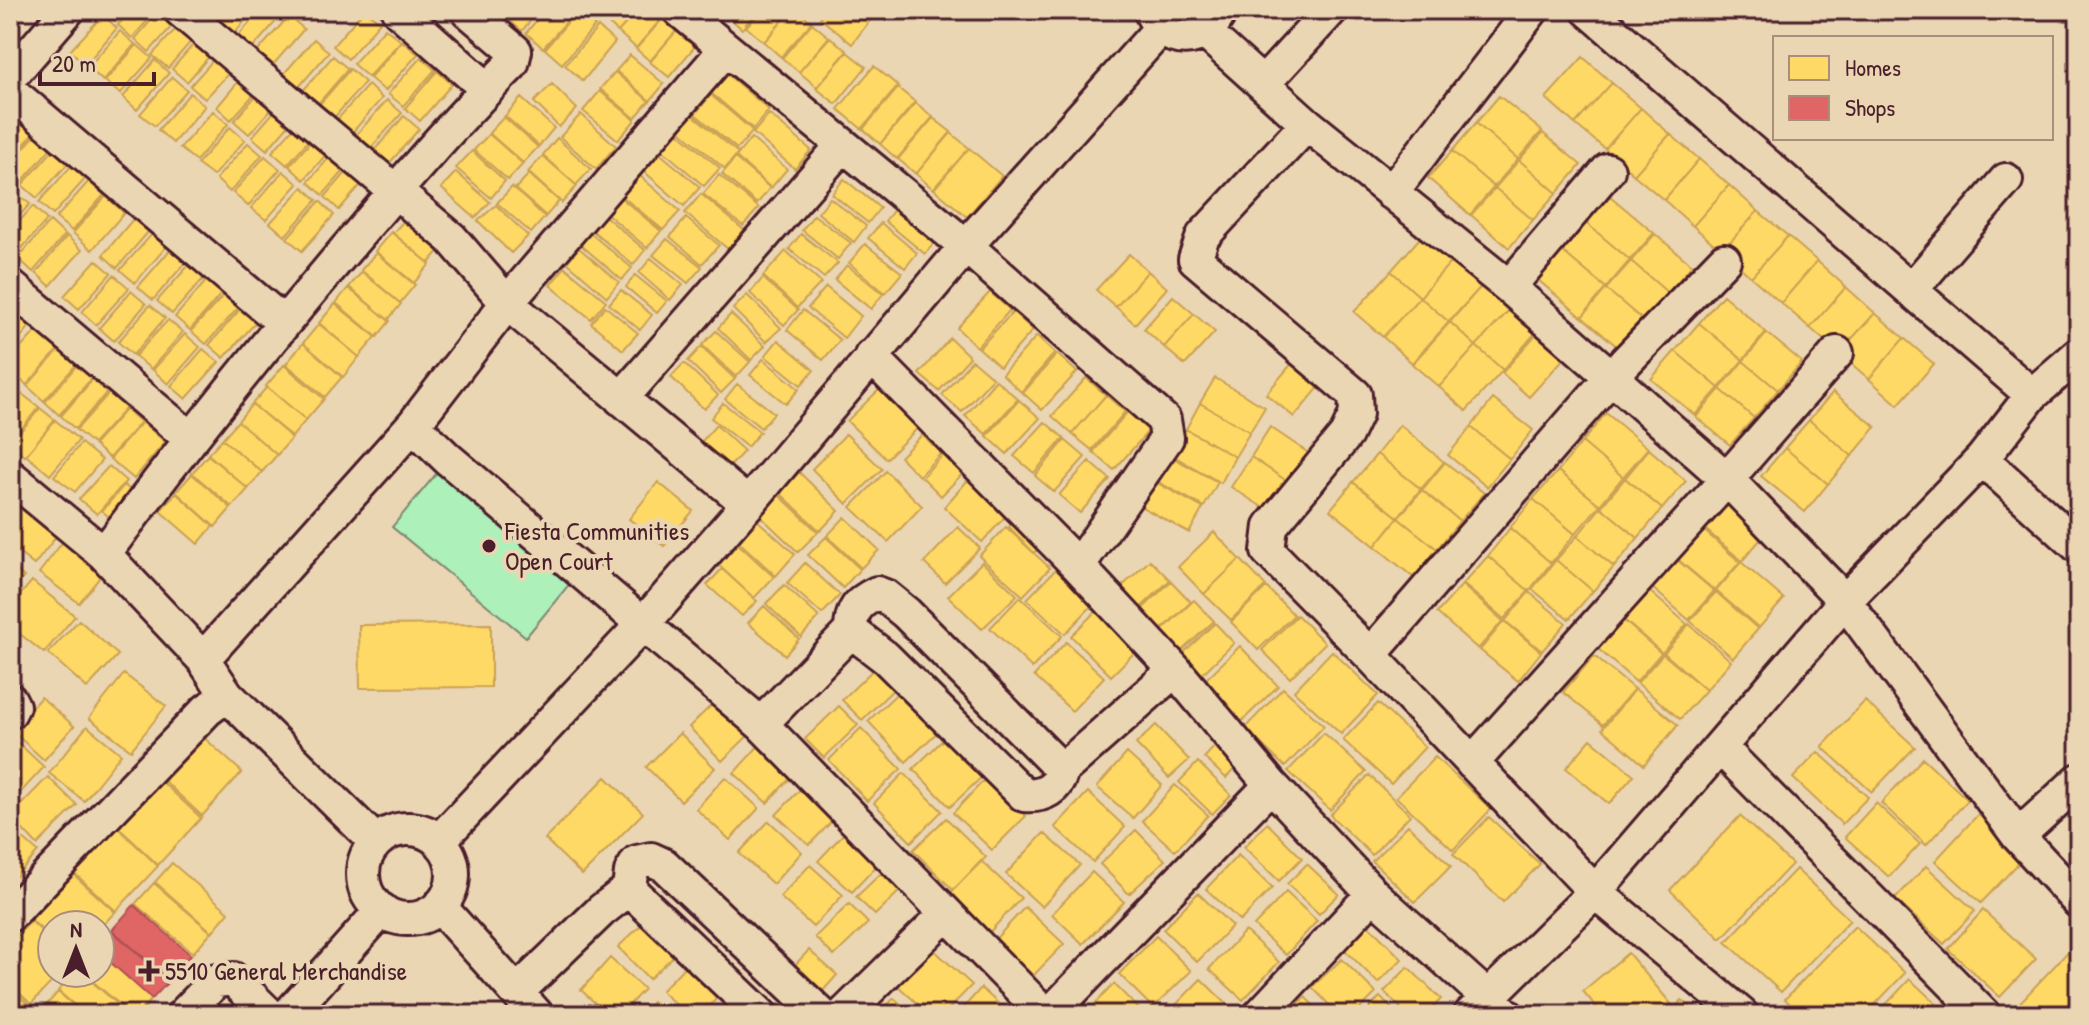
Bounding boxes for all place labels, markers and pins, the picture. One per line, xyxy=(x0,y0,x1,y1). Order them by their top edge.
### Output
place label: Fiesta Communities Open Court xyxy=(504,513,689,578)
marker: Fiesta Communities Open Court xyxy=(480,537,498,555)
place label: 5510 General Merchandise xyxy=(165,953,407,988)
marker: 5510 General Merchandise xyxy=(140,962,158,980)

